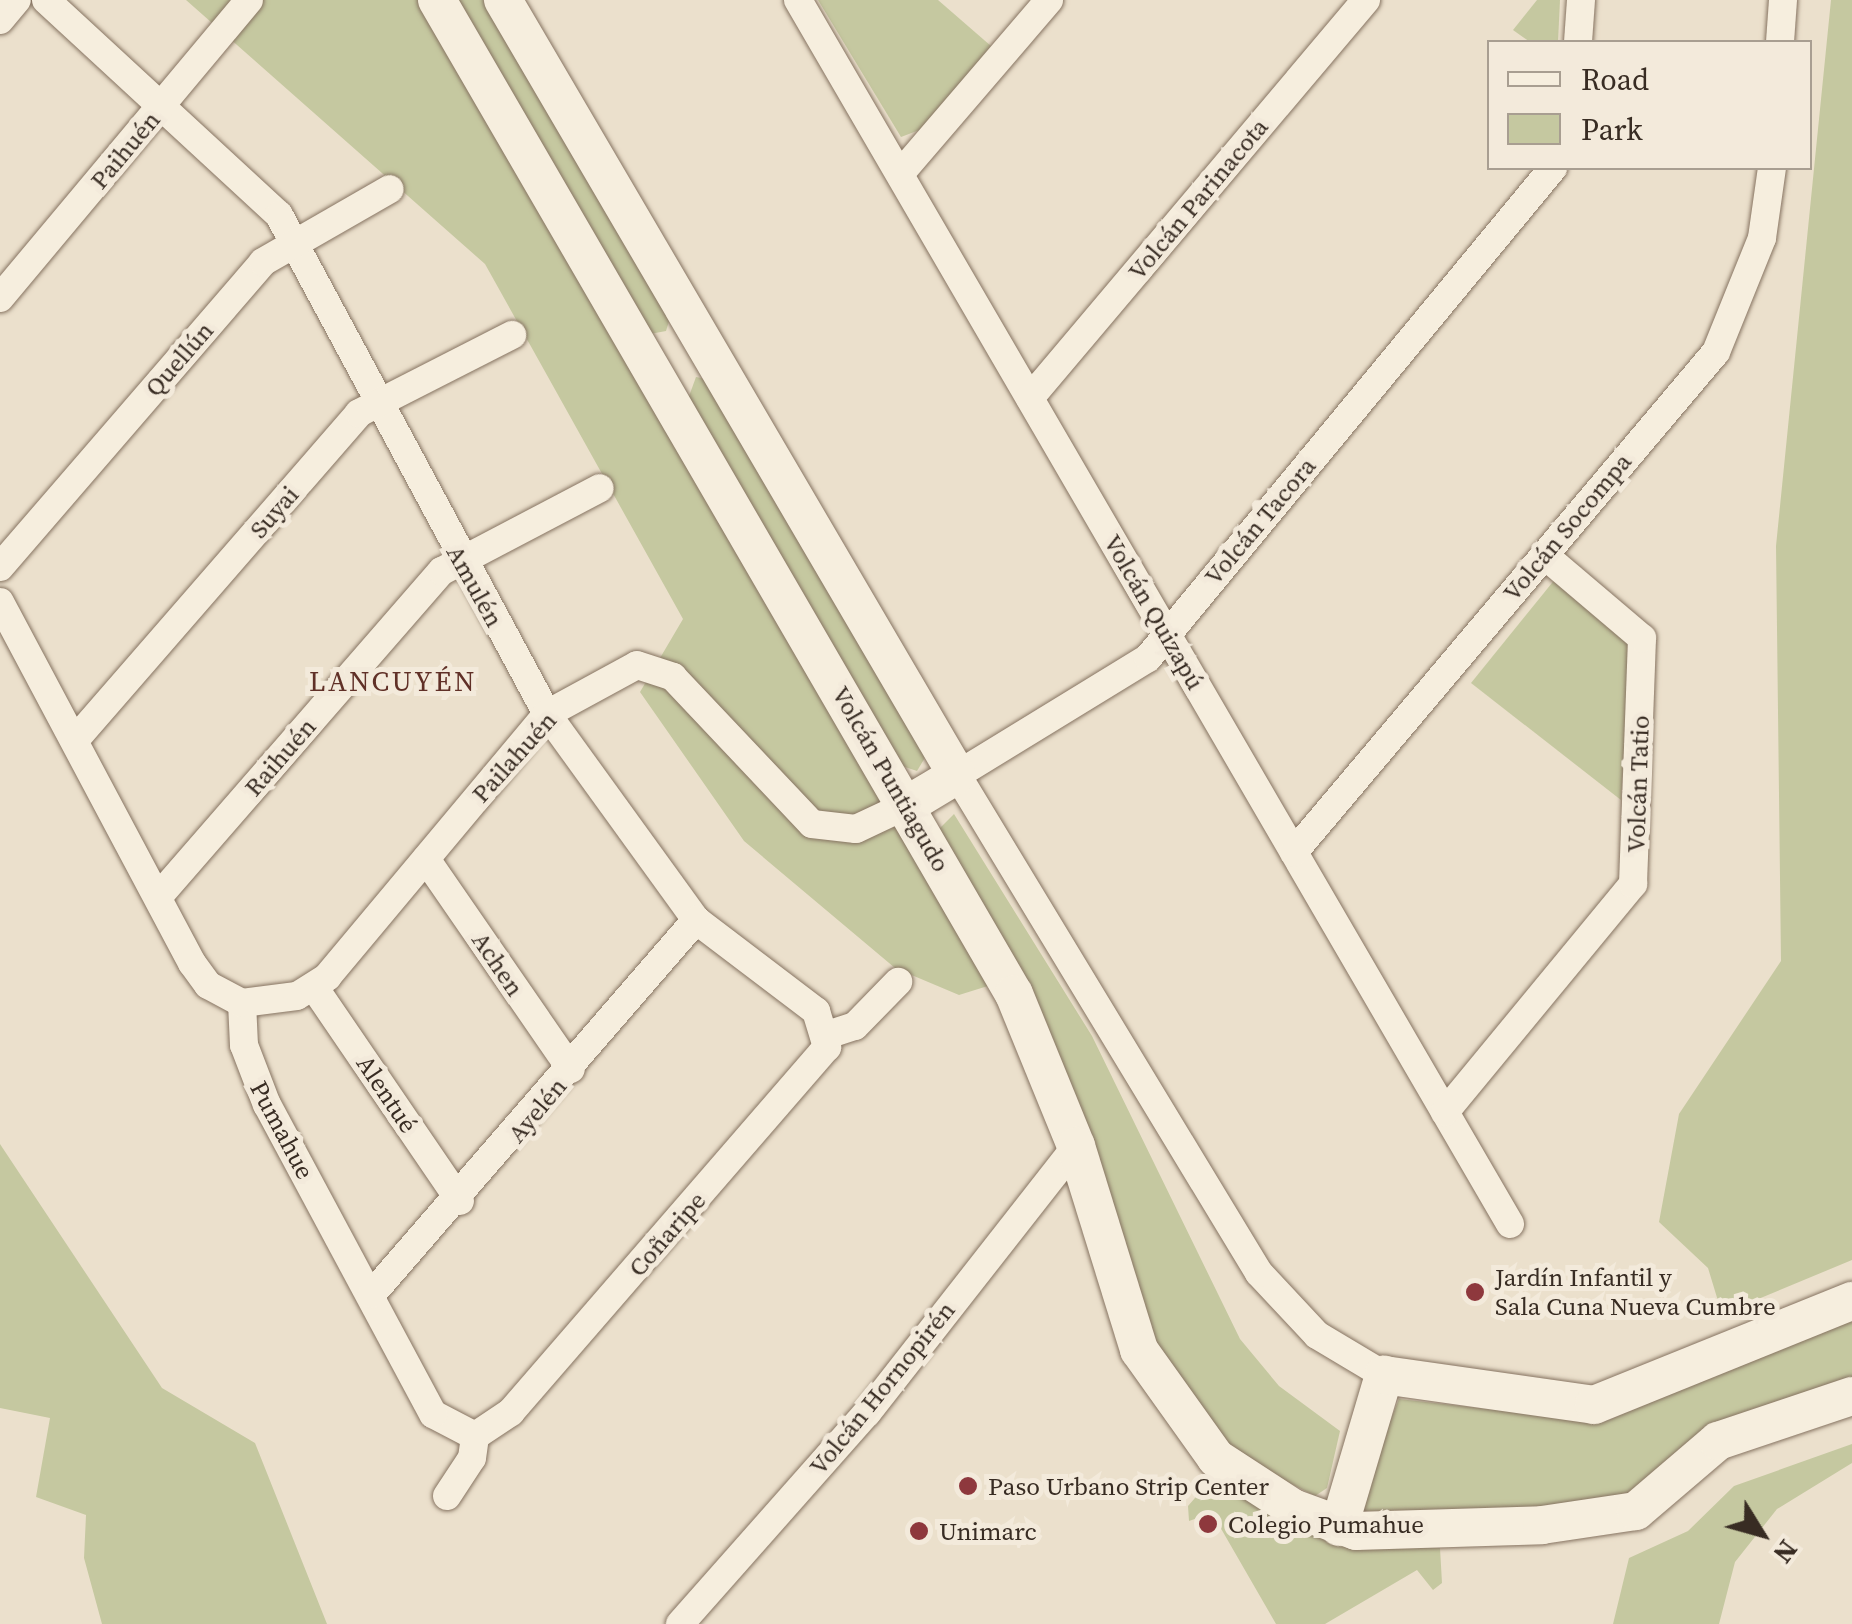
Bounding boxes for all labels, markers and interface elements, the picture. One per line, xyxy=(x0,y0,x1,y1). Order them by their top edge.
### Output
legend xyxy=(1487,40,1812,170)
text: Road xyxy=(1581,59,1649,100)
street label: Paihuén xyxy=(84,105,166,195)
text: Park xyxy=(1581,109,1643,150)
street label: Volcán Parinacota xyxy=(1122,112,1274,286)
street label: Quellún xyxy=(139,316,219,402)
street label: Volcán Socompa xyxy=(1496,447,1638,607)
street label: Volcán Tacora xyxy=(1198,451,1322,591)
street label: Suyai xyxy=(243,480,305,544)
street label: Volcán Quizapú xyxy=(1098,529,1210,695)
street label: Amulén xyxy=(440,540,510,632)
district label: LANCUYÉN xyxy=(309,664,477,698)
street label: Volcán Puntiagudo xyxy=(826,681,956,877)
street label: Pailahuén xyxy=(465,705,563,809)
street label: Raihuén xyxy=(238,712,322,802)
street label: Volcán Tatio xyxy=(1621,715,1655,853)
street label: Achen xyxy=(466,926,530,1002)
street label: Alentué xyxy=(350,1050,424,1138)
street label: Ayelén xyxy=(501,1071,573,1149)
street label: Pumahue xyxy=(244,1076,320,1184)
street label: Coñaripe xyxy=(622,1186,712,1282)
place label: Jardín Infantil y Sala Cuna Nueva Cumbre xyxy=(1495,1263,1776,1322)
marker: Jardín Infantil y Sala Cuna Nueva Cumbre xyxy=(1464,1281,1486,1303)
street label: Volcán Hornopirén xyxy=(803,1295,961,1481)
place label: Paso Urbano Strip Center xyxy=(988,1471,1269,1501)
marker: Paso Urbano Strip Center xyxy=(957,1475,979,1497)
north arrow xyxy=(1712,1484,1812,1584)
place label: Colegio Pumahue xyxy=(1228,1509,1424,1539)
marker: Colegio Pumahue xyxy=(1197,1513,1219,1535)
place label: Unimarc xyxy=(939,1516,1037,1546)
marker: Unimarc xyxy=(908,1520,930,1542)
text: N xyxy=(1765,1532,1807,1572)

